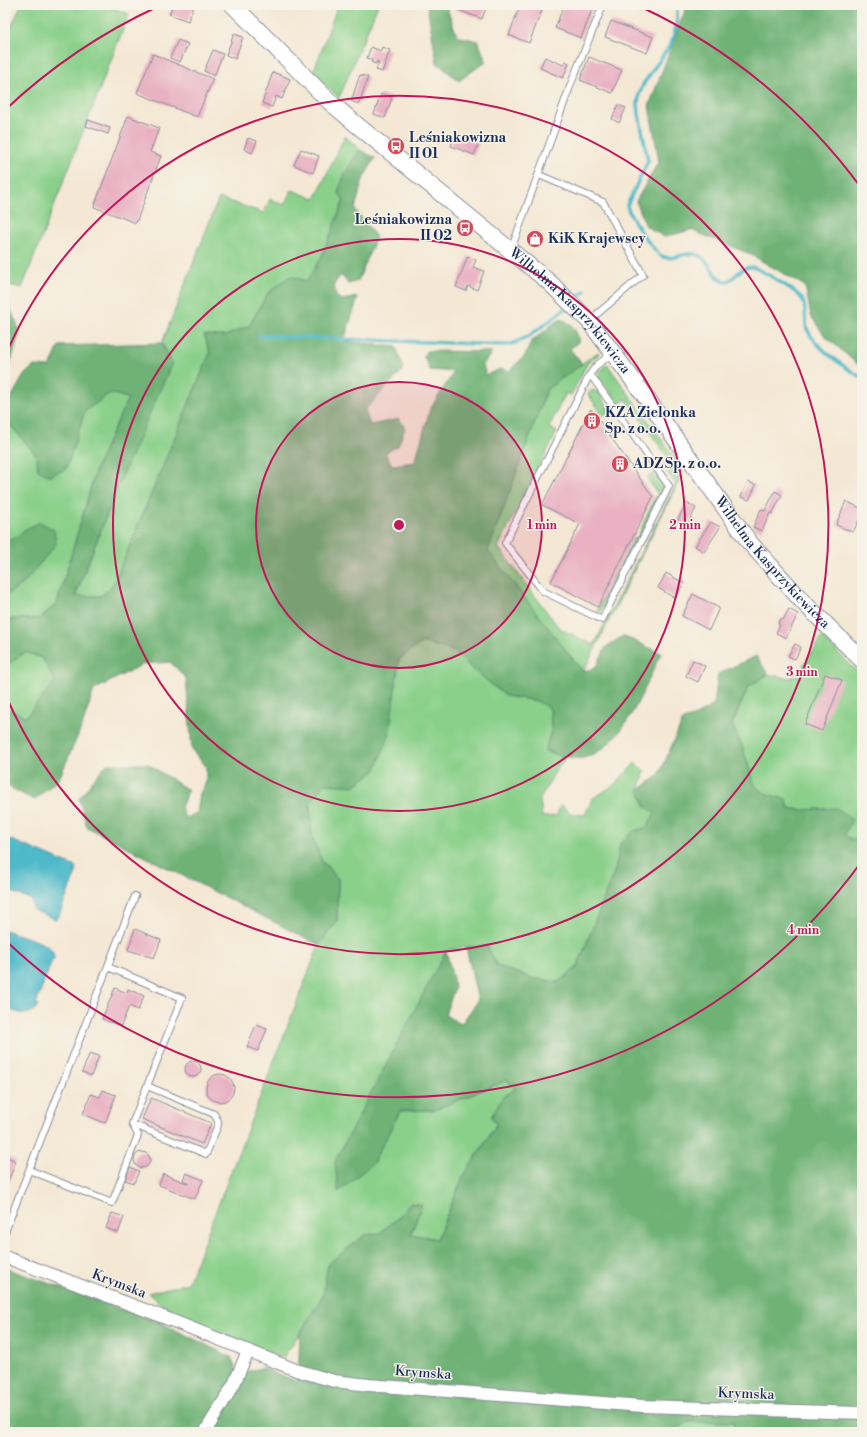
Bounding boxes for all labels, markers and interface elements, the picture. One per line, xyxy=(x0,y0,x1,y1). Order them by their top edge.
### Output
place label: Leśniakowizna II 01 xyxy=(409,129,507,163)
bus stop icon: Leśniakowizna II 01 xyxy=(386,136,406,156)
place label: Leśniakowizna II 02 xyxy=(355,211,452,245)
bus stop icon: Leśniakowizna II 02 xyxy=(455,218,475,238)
shop icon: KiK Krajewscy xyxy=(525,229,545,249)
place label: KiK Krajewscy xyxy=(548,230,647,248)
street label: Wilhelma Kasprzykiewicza xyxy=(505,243,635,378)
place label: KZA Zielonka Sp. z o.o. xyxy=(605,404,696,438)
building icon: KZA Zielonka Sp. z o.o. xyxy=(582,411,602,431)
building icon: ADZ Sp. z o.o. xyxy=(610,454,630,474)
place label: ADZ Sp. z o.o. xyxy=(632,455,721,473)
street label: Wilhelma Kasprzykiewicza xyxy=(710,492,834,633)
centre of rings xyxy=(392,518,406,532)
text: 1 min xyxy=(527,518,558,533)
text: 2 min xyxy=(669,518,701,533)
text: 3 min xyxy=(786,665,818,680)
text: 4 min xyxy=(787,923,820,938)
street label: Krymska xyxy=(89,1265,150,1303)
street label: Krymska xyxy=(394,1362,453,1384)
street label: Krymska xyxy=(717,1384,776,1404)

